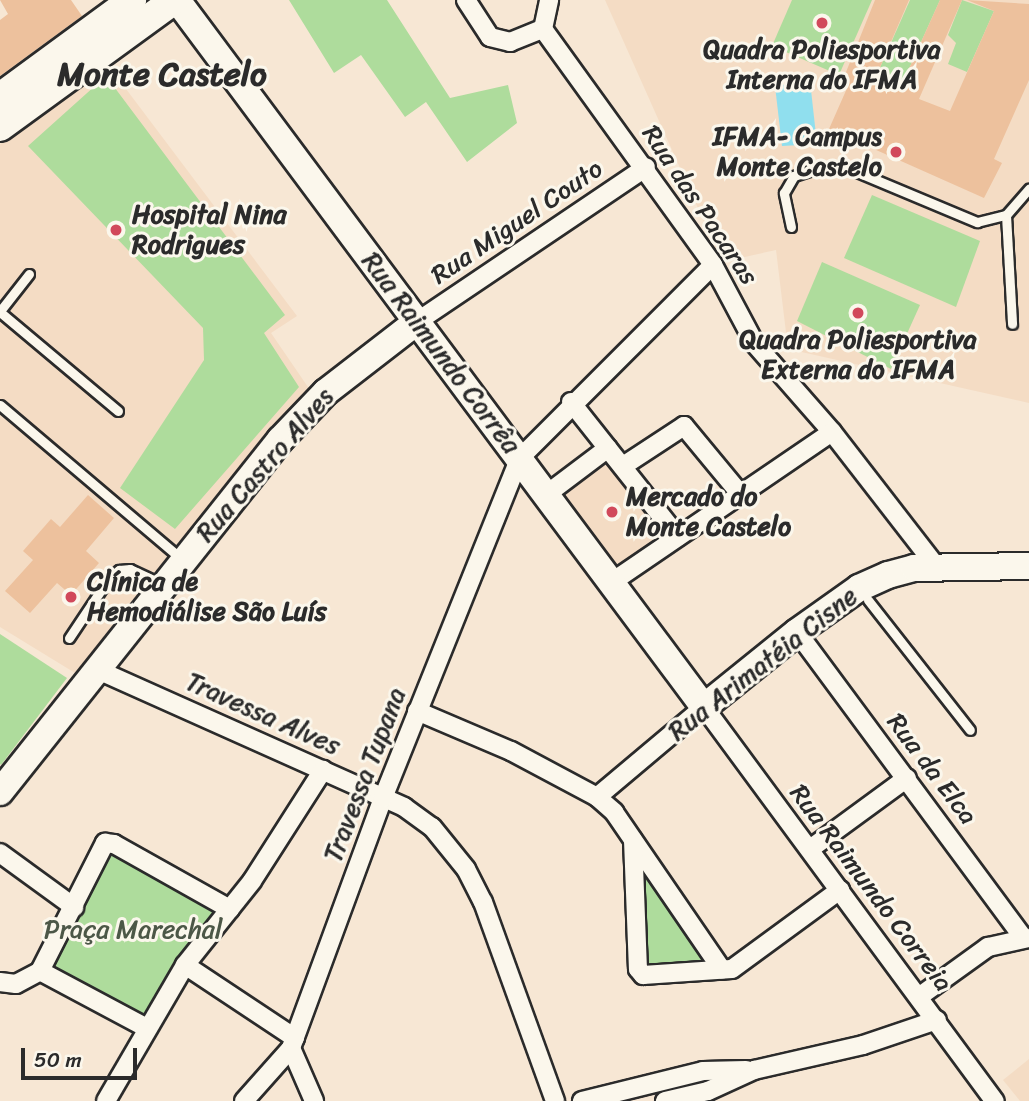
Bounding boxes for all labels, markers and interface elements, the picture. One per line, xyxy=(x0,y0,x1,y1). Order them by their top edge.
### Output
marker: Quadra Poliesportiva Interna do IFMA xyxy=(814,15,830,31)
place label: Quadra Poliesportiva Interna do IFMA xyxy=(703,34,941,96)
district label: Monte Castelo xyxy=(57,55,267,95)
street label: Rua das Pacaras xyxy=(636,120,764,290)
place label: IFMA- Campus Monte Castelo xyxy=(712,121,882,182)
marker: IFMA- Campus Monte Castelo xyxy=(888,144,904,160)
street label: Rua Miguel Couto xyxy=(426,153,608,291)
place label: Hospital Nina Rodrigues xyxy=(132,199,286,260)
marker: Hospital Nina Rodrigues xyxy=(106,220,126,240)
street label: Rua Raimundo Corrêa xyxy=(355,246,527,460)
marker: Quadra Poliesportiva Externa do IFMA xyxy=(850,305,866,321)
place label: Quadra Poliesportiva Externa do IFMA xyxy=(739,324,977,386)
street label: Rua Castro Alves xyxy=(190,382,340,548)
place label: Mercado do Monte Castelo xyxy=(626,481,792,542)
marker: Mercado do Monte Castelo xyxy=(604,504,620,520)
place label: Clínica de Hemodiálise São Luís xyxy=(87,566,327,628)
street label: Rua Arimatéia Cisne xyxy=(662,581,864,747)
marker: Clínica de Hemodiálise São Luís xyxy=(61,587,81,607)
street label: Travessa Alves xyxy=(182,666,344,762)
street label: Travessa Tupana xyxy=(318,684,412,866)
street label: Rua da Elca xyxy=(880,707,984,831)
street label: Rua Raimundo Correia xyxy=(783,778,959,998)
park label: Praça Marechal xyxy=(44,914,222,946)
scale bar xyxy=(24,1034,140,1078)
text: 50 m xyxy=(34,1041,82,1079)

